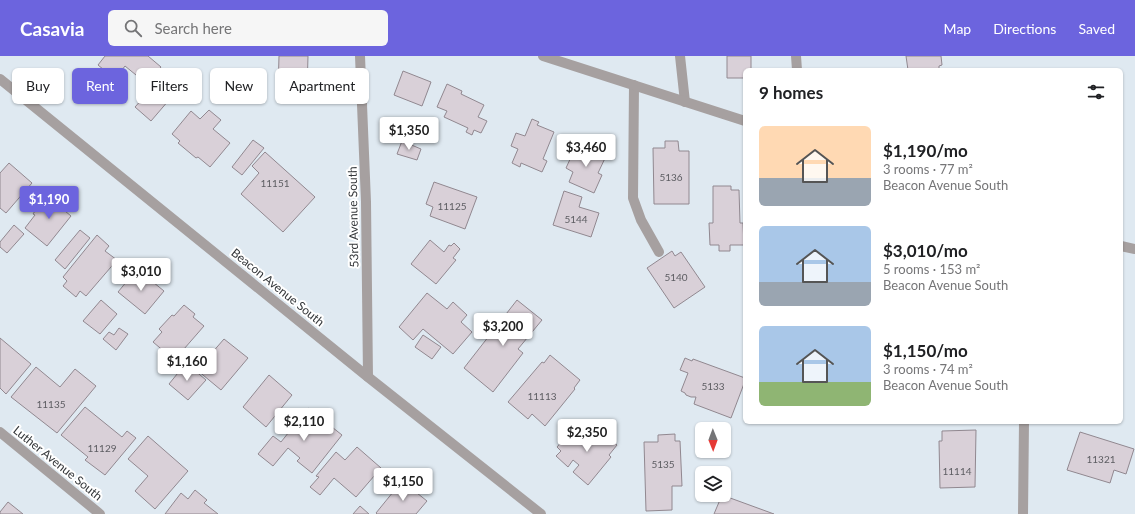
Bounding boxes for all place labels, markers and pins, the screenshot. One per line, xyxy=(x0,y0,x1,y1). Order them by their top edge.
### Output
pin: $1,350 xyxy=(376,117,442,151)
pin: $3,460 xyxy=(553,134,619,168)
pin: $1,190 xyxy=(16,186,82,220)
pin: $3,010 xyxy=(108,258,174,292)
pin: $3,200 xyxy=(470,313,536,347)
pin: $1,160 xyxy=(154,348,220,382)
pin: $2,110 xyxy=(271,408,337,442)
pin: $2,350 xyxy=(554,419,620,453)
pin: $1,150 xyxy=(370,468,436,502)

